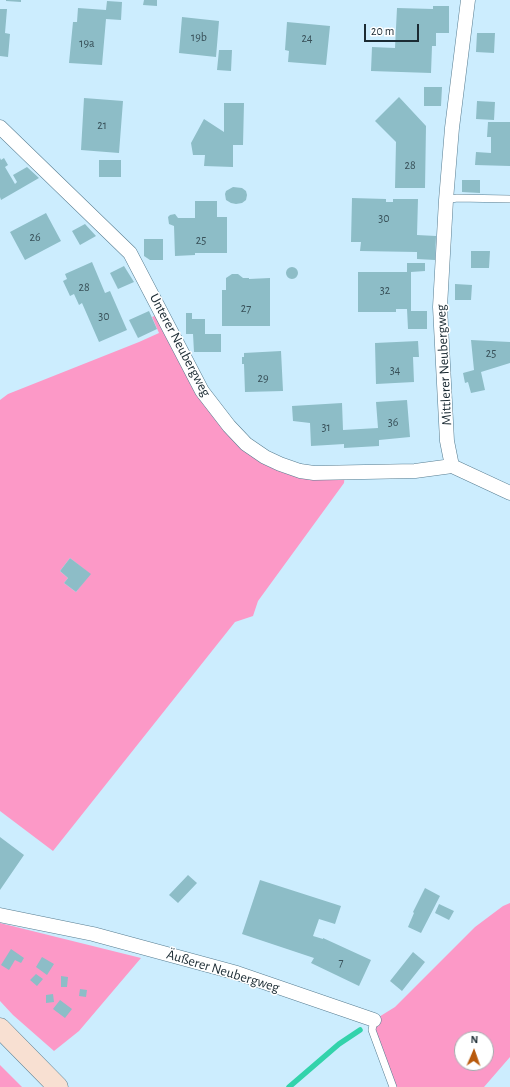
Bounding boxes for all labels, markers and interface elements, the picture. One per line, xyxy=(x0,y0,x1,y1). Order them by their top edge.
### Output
scale bar xyxy=(366,16,421,42)
text: 20 m xyxy=(371,25,394,37)
house number: 19b xyxy=(191,30,207,44)
house number: 24 xyxy=(301,31,313,45)
house number: 19a xyxy=(79,36,95,50)
house number: 21 xyxy=(97,118,107,132)
house number: 28 xyxy=(404,158,416,172)
house number: 30 xyxy=(378,211,390,225)
house number: 26 xyxy=(29,230,41,244)
house number: 25 xyxy=(196,233,206,247)
house number: 28 xyxy=(78,280,90,294)
house number: 32 xyxy=(380,283,390,297)
street label: Unterer Neubergweg xyxy=(146,291,214,399)
house number: 27 xyxy=(241,301,251,315)
street label: Mittlerer Neubergweg xyxy=(432,304,456,426)
house number: 30 xyxy=(98,309,110,323)
house number: 25 xyxy=(486,346,496,360)
house number: 34 xyxy=(390,363,400,377)
house number: 29 xyxy=(257,371,269,385)
house number: 36 xyxy=(388,415,398,429)
house number: 31 xyxy=(321,420,331,434)
street label: Äußerer Neubergweg xyxy=(165,946,281,996)
house number: 7 xyxy=(338,955,344,969)
north arrow xyxy=(454,1031,494,1071)
text: N xyxy=(470,1034,478,1045)

